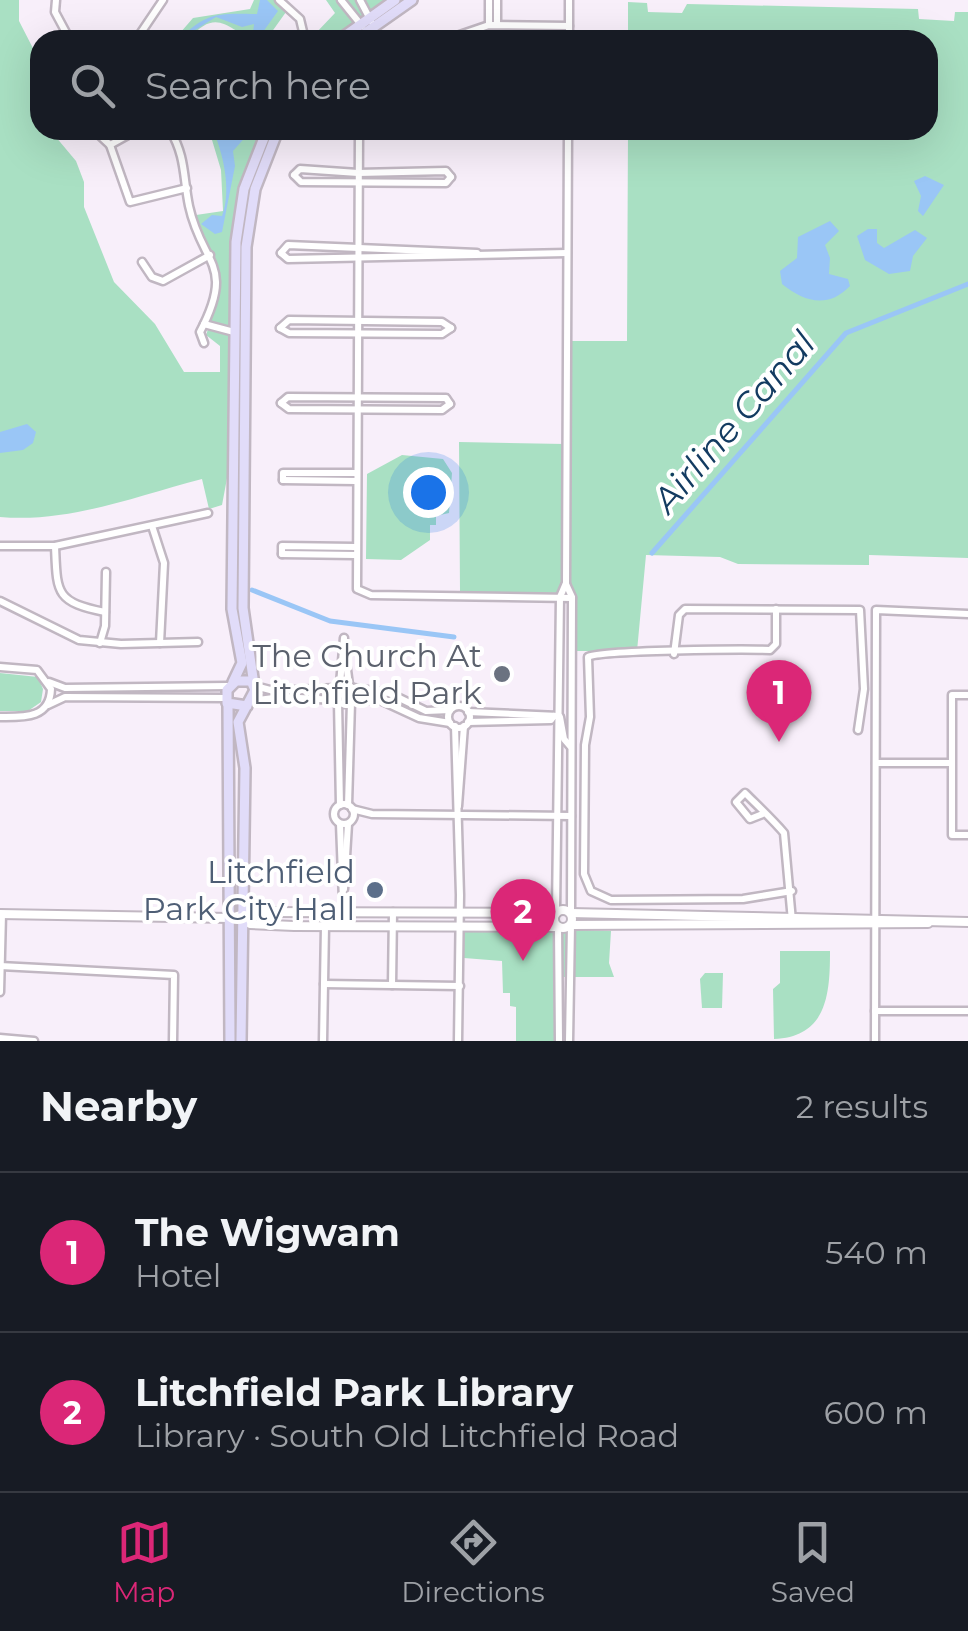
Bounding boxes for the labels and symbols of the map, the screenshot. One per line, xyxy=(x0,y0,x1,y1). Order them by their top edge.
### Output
water label: Airline Canal xyxy=(642,322,824,523)
your location xyxy=(403,467,454,518)
place label: The Church At Litchfield Park xyxy=(252,636,482,712)
pin: 1 xyxy=(746,660,812,742)
marker: The Church At Litchfield Park xyxy=(491,663,513,685)
place label: Litchfield Park City Hall xyxy=(143,852,355,928)
pin: 2 xyxy=(490,878,556,961)
marker: Litchfield Park City Hall xyxy=(364,879,386,901)

